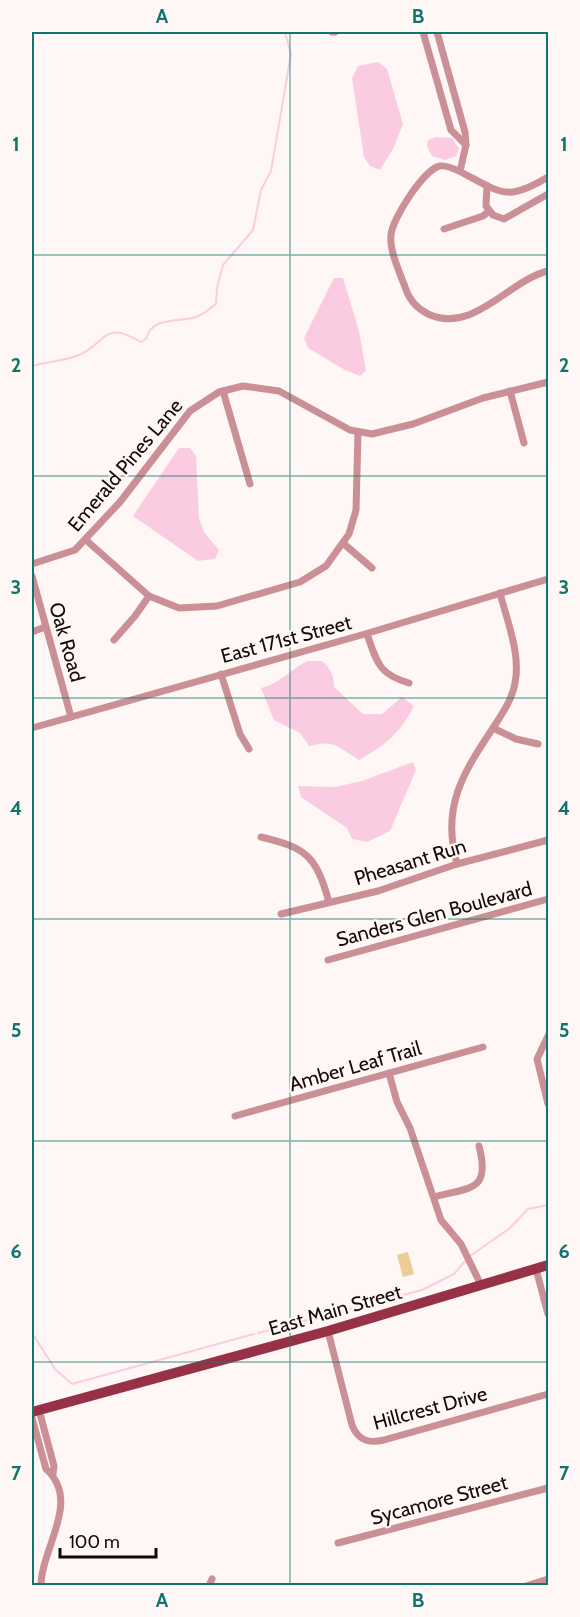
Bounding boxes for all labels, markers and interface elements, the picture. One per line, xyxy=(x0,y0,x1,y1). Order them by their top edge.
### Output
text: A xyxy=(156,4,169,28)
text: B xyxy=(412,4,424,28)
text: 1 xyxy=(12,132,20,156)
text: 1 xyxy=(560,132,568,156)
text: 2 xyxy=(11,353,21,377)
text: 2 xyxy=(559,353,569,377)
street label: Emerald Pines Lane xyxy=(63,394,187,536)
text: 3 xyxy=(11,575,21,599)
text: 3 xyxy=(559,575,569,599)
street label: Oak Road xyxy=(44,599,90,685)
street label: East 171st Street xyxy=(218,610,354,668)
text: 4 xyxy=(10,796,22,820)
text: 4 xyxy=(558,796,570,820)
street label: Pheasant Run xyxy=(351,834,469,890)
street label: Sanders Glen Boulevard xyxy=(334,876,534,952)
text: 5 xyxy=(11,1018,21,1042)
text: 5 xyxy=(559,1018,569,1042)
street label: Amber Leaf Trail xyxy=(286,1036,424,1096)
text: 6 xyxy=(10,1239,22,1263)
text: 6 xyxy=(558,1239,570,1263)
street label: East Main Street xyxy=(266,1279,405,1340)
street label: Hillcrest Drive xyxy=(370,1381,490,1435)
text: 7 xyxy=(11,1461,22,1485)
text: 7 xyxy=(559,1461,570,1485)
street label: Sycamore Street xyxy=(368,1470,510,1530)
scale bar xyxy=(60,1521,156,1559)
text: 100 m xyxy=(69,1531,120,1553)
text: A xyxy=(156,1588,169,1612)
text: B xyxy=(412,1588,424,1612)

